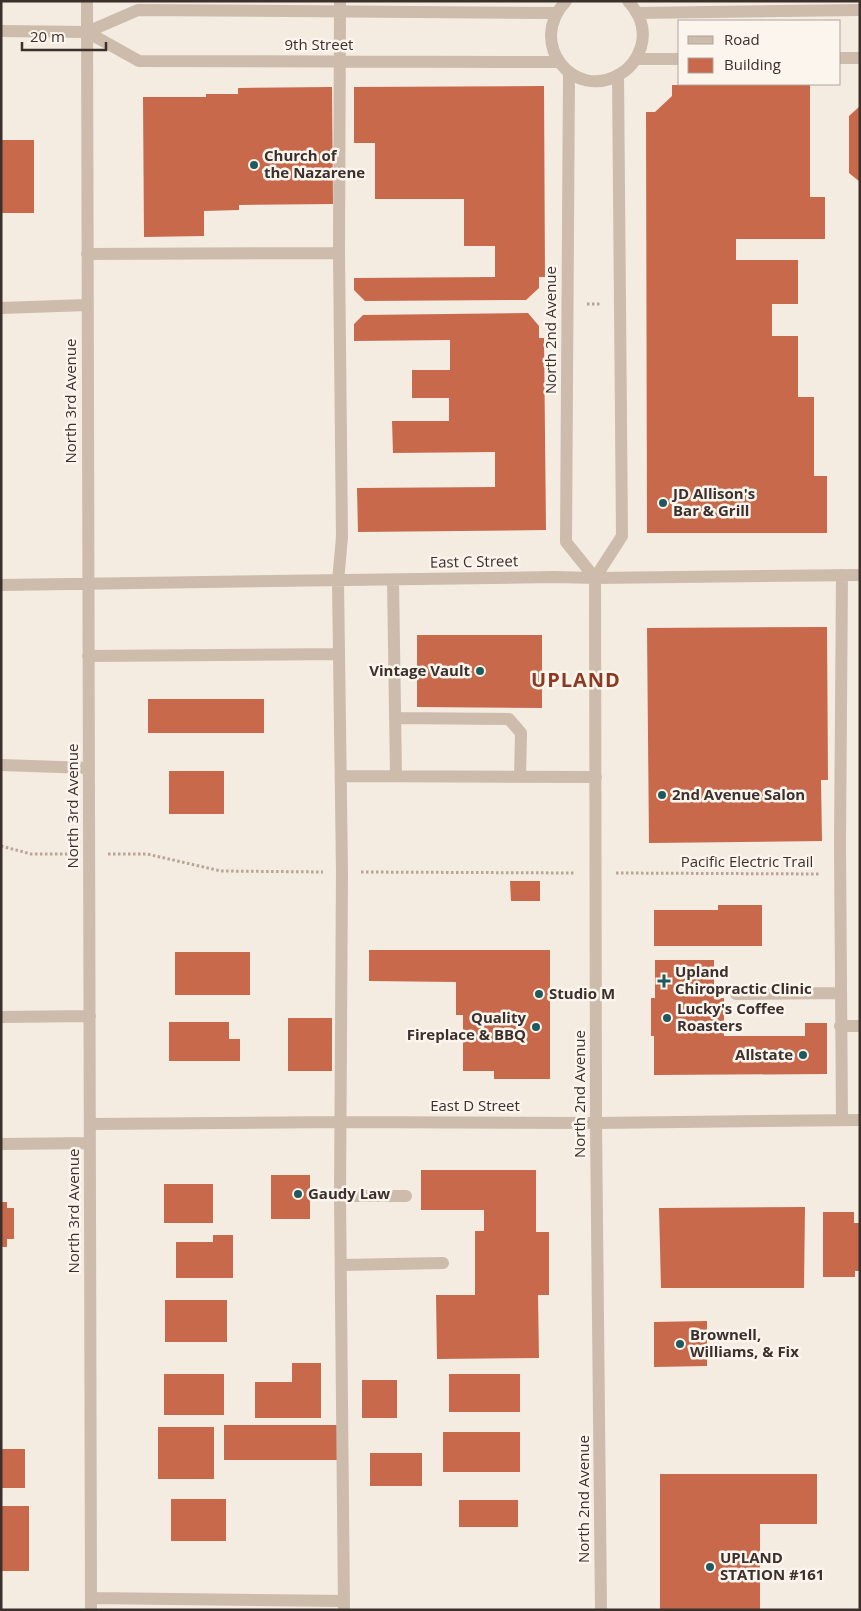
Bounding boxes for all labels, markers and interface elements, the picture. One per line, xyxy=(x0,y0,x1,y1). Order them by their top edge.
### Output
scale bar xyxy=(22,20,106,52)
legend xyxy=(678,20,841,85)
text: 20 m xyxy=(30,26,65,46)
text: Road xyxy=(724,29,760,49)
street label: 9th Street xyxy=(285,34,353,54)
text: Building xyxy=(724,54,781,74)
place label: Church of the Nazarene xyxy=(264,145,365,182)
marker: Church of the Nazarene xyxy=(248,159,260,171)
street label: North 2nd Avenue xyxy=(540,266,560,394)
street label: North 3rd Avenue xyxy=(60,339,80,463)
place label: JD Allison's Bar & Grill xyxy=(671,483,755,520)
marker: JD Allison's Bar & Grill xyxy=(657,497,669,509)
street label: East C Street xyxy=(430,550,518,572)
place label: Vintage Vault xyxy=(369,660,470,680)
marker: Vintage Vault xyxy=(474,665,486,677)
district label: UPLAND xyxy=(531,666,621,693)
street label: North 3rd Avenue xyxy=(62,744,82,868)
place label: 2nd Avenue Salon xyxy=(672,784,805,804)
marker: 2nd Avenue Salon xyxy=(656,789,668,801)
street label: Pacific Electric Trail xyxy=(681,851,813,871)
place label: Upland Chiropractic Clinic xyxy=(675,961,812,998)
marker: Upland Chiropractic Clinic xyxy=(657,974,671,988)
place label: Studio M xyxy=(549,983,615,1003)
marker: Studio M xyxy=(533,988,545,1000)
place label: Lucky's Coffee Roasters xyxy=(677,998,785,1035)
place label: Quality Fireplace & BBQ xyxy=(407,1007,526,1044)
marker: Lucky's Coffee Roasters xyxy=(661,1012,673,1024)
marker: Quality Fireplace & BBQ xyxy=(530,1021,542,1033)
street label: North 2nd Avenue xyxy=(569,1030,589,1158)
place label: Allstate xyxy=(735,1044,793,1064)
marker: Allstate xyxy=(797,1049,809,1061)
street label: East D Street xyxy=(430,1095,520,1115)
street label: North 3rd Avenue xyxy=(63,1149,83,1273)
place label: Gaudy Law xyxy=(308,1183,390,1203)
marker: Gaudy Law xyxy=(292,1188,304,1200)
place label: Brownell, Williams, & Fix xyxy=(690,1324,799,1361)
marker: Brownell, Williams, & Fix xyxy=(674,1338,686,1350)
street label: North 2nd Avenue xyxy=(573,1435,593,1563)
place label: UPLAND STATION #161 xyxy=(720,1547,824,1584)
marker: UPLAND STATION #161 xyxy=(704,1561,716,1573)

